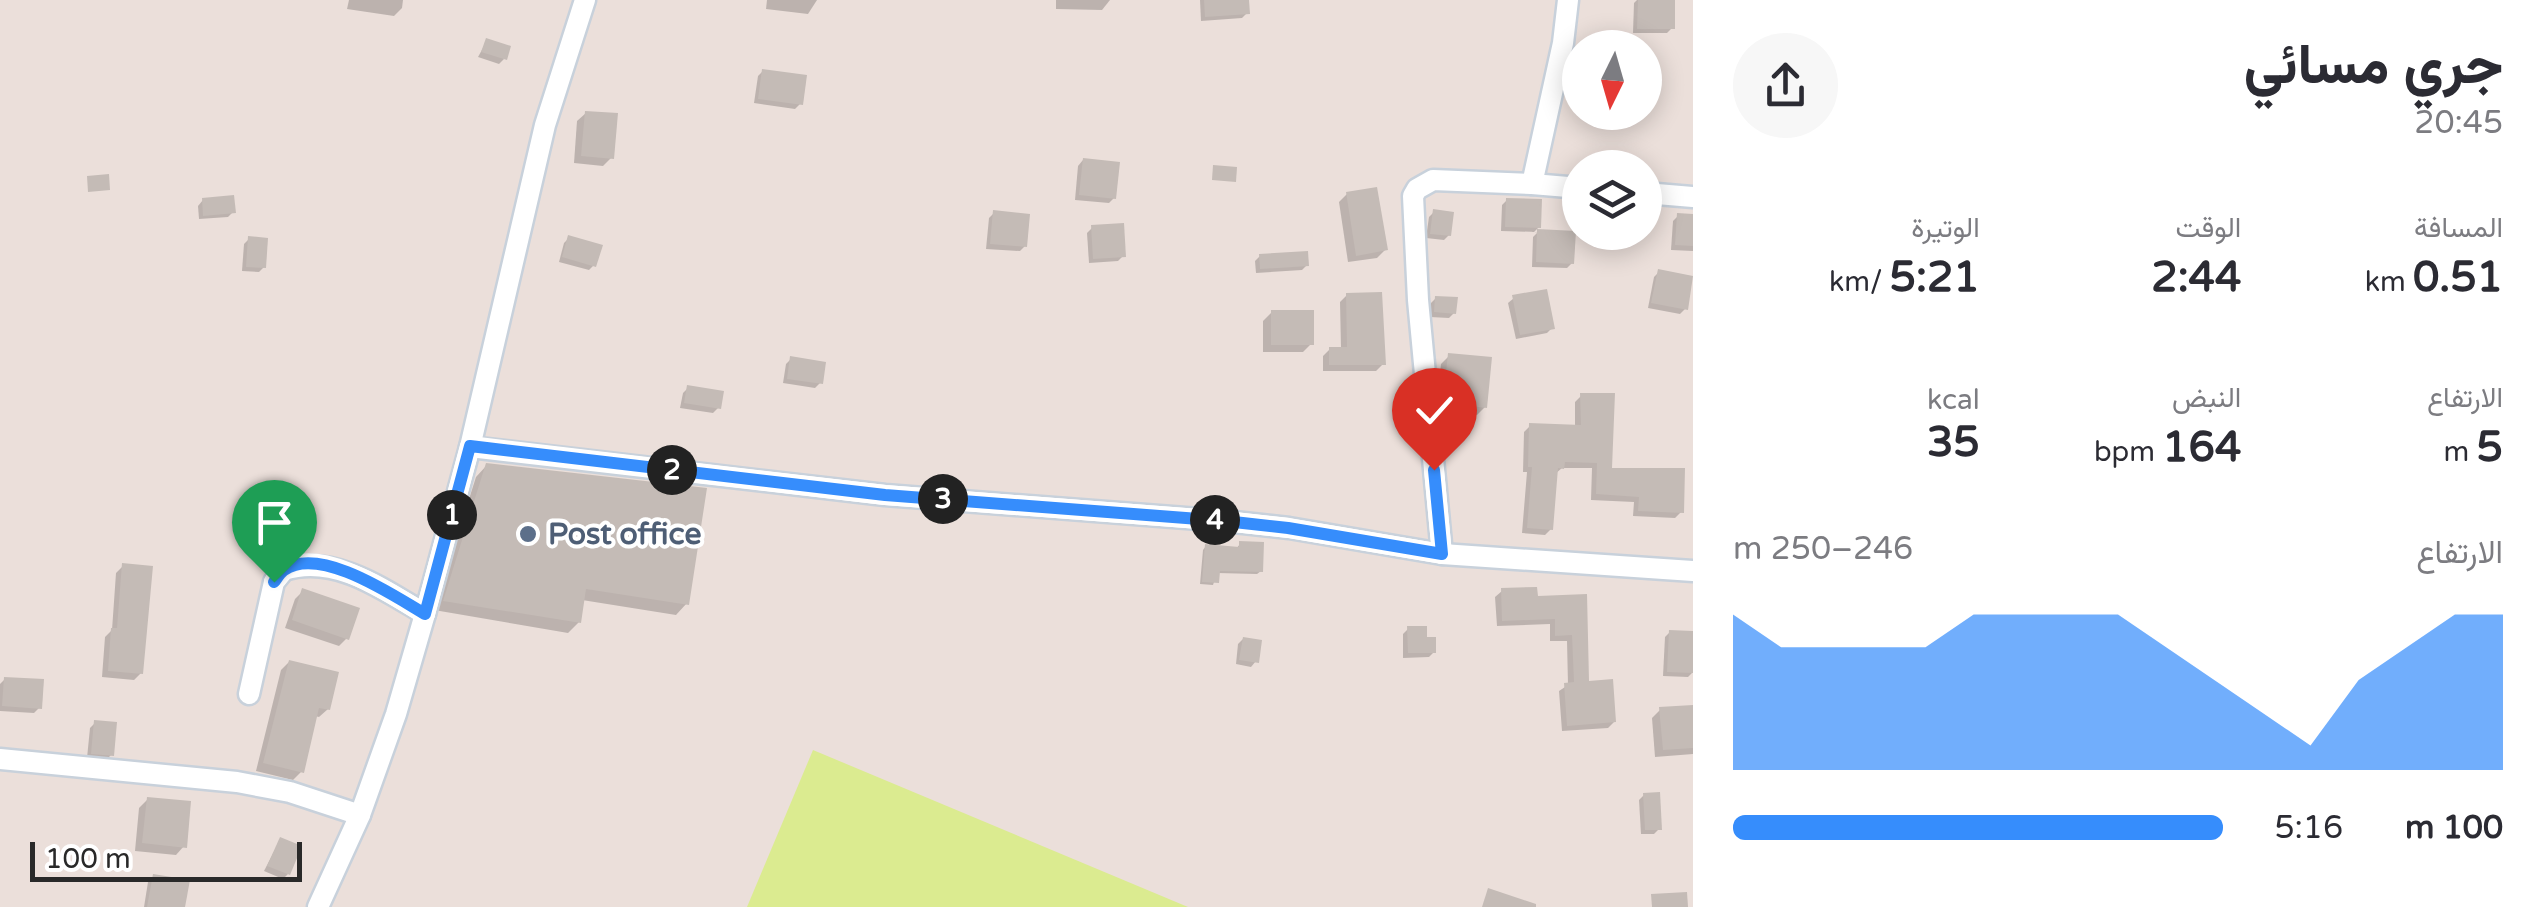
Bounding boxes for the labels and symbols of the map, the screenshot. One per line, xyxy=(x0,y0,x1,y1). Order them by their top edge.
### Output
north arrow xyxy=(1562,30,1662,130)
pin xyxy=(1392,368,1477,471)
pin: 2 xyxy=(647,445,697,495)
pin: 3 xyxy=(918,474,968,524)
pin xyxy=(232,480,317,583)
pin: 1 xyxy=(427,490,477,540)
pin: 4 xyxy=(1190,495,1240,545)
place label: Post office xyxy=(548,516,701,553)
marker: Post office xyxy=(517,523,539,545)
scale bar xyxy=(30,837,302,882)

